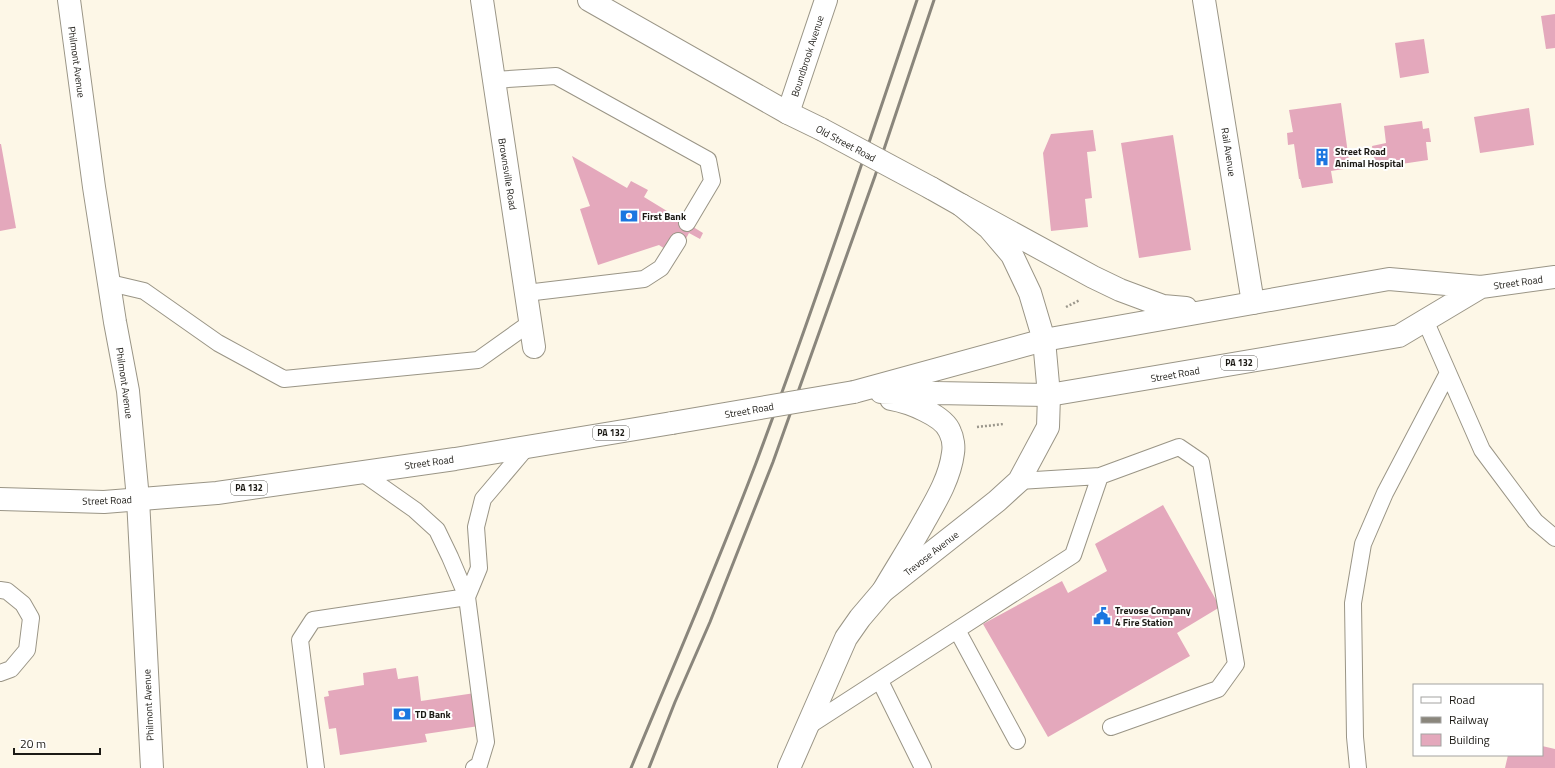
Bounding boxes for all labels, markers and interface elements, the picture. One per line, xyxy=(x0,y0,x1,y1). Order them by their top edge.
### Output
street label: Boundbrook Avenue xyxy=(787,13,828,99)
street label: Philmont Avenue xyxy=(64,25,89,99)
street label: Old Street Road xyxy=(813,121,878,166)
street label: Rail Avenue xyxy=(1217,127,1240,178)
street label: Brownsville Road xyxy=(494,137,521,211)
place label: Street Road Animal Hospital xyxy=(1335,144,1404,171)
building icon: Street Road Animal Hospital xyxy=(1312,147,1332,167)
bank icon: First Bank xyxy=(619,206,639,226)
place label: First Bank xyxy=(642,209,687,224)
street label: Street Road xyxy=(1492,272,1544,293)
street label: Philmont Avenue xyxy=(112,346,137,420)
road number: PA 132 xyxy=(1221,356,1257,370)
street label: Street Road xyxy=(1149,363,1201,386)
street label: Street Road xyxy=(723,399,775,422)
road number: PA 132 xyxy=(593,426,629,440)
street label: Street Road xyxy=(403,452,455,473)
road number: PA 132 xyxy=(231,481,267,495)
street label: Street Road xyxy=(82,492,132,509)
street label: Trevose Avenue xyxy=(901,527,962,580)
place label: Trevose Company 4 Fire Station xyxy=(1115,603,1191,630)
public building icon: Trevose Company 4 Fire Station xyxy=(1092,606,1112,626)
street label: Philmont Avenue xyxy=(139,669,158,741)
legend xyxy=(1413,684,1543,756)
text: Road xyxy=(1449,690,1475,709)
bank icon: TD Bank xyxy=(392,704,412,724)
place label: TD Bank xyxy=(415,707,452,722)
text: Railway xyxy=(1449,710,1489,729)
scale bar xyxy=(14,730,100,756)
text: Building xyxy=(1449,730,1490,749)
text: 20 m xyxy=(20,734,46,753)

